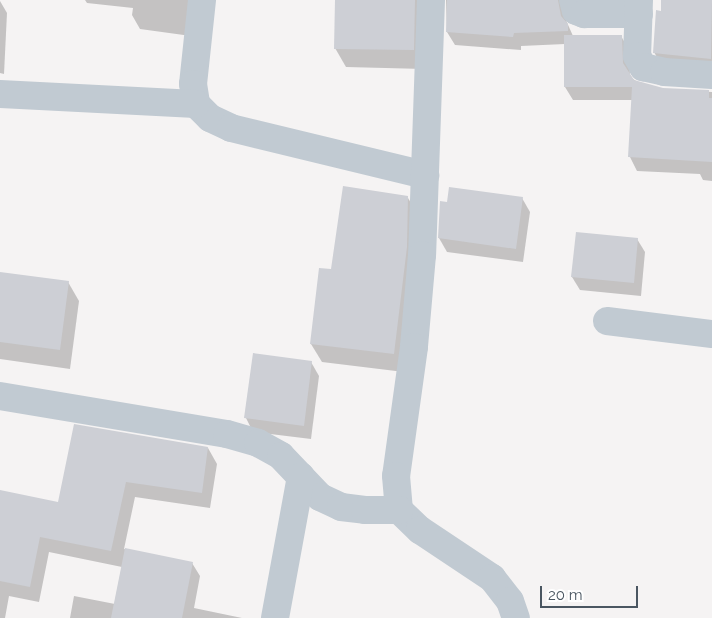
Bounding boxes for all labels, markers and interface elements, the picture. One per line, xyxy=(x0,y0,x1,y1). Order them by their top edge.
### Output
scale bar xyxy=(542,576,640,608)
text: 20 m xyxy=(548,586,583,604)

